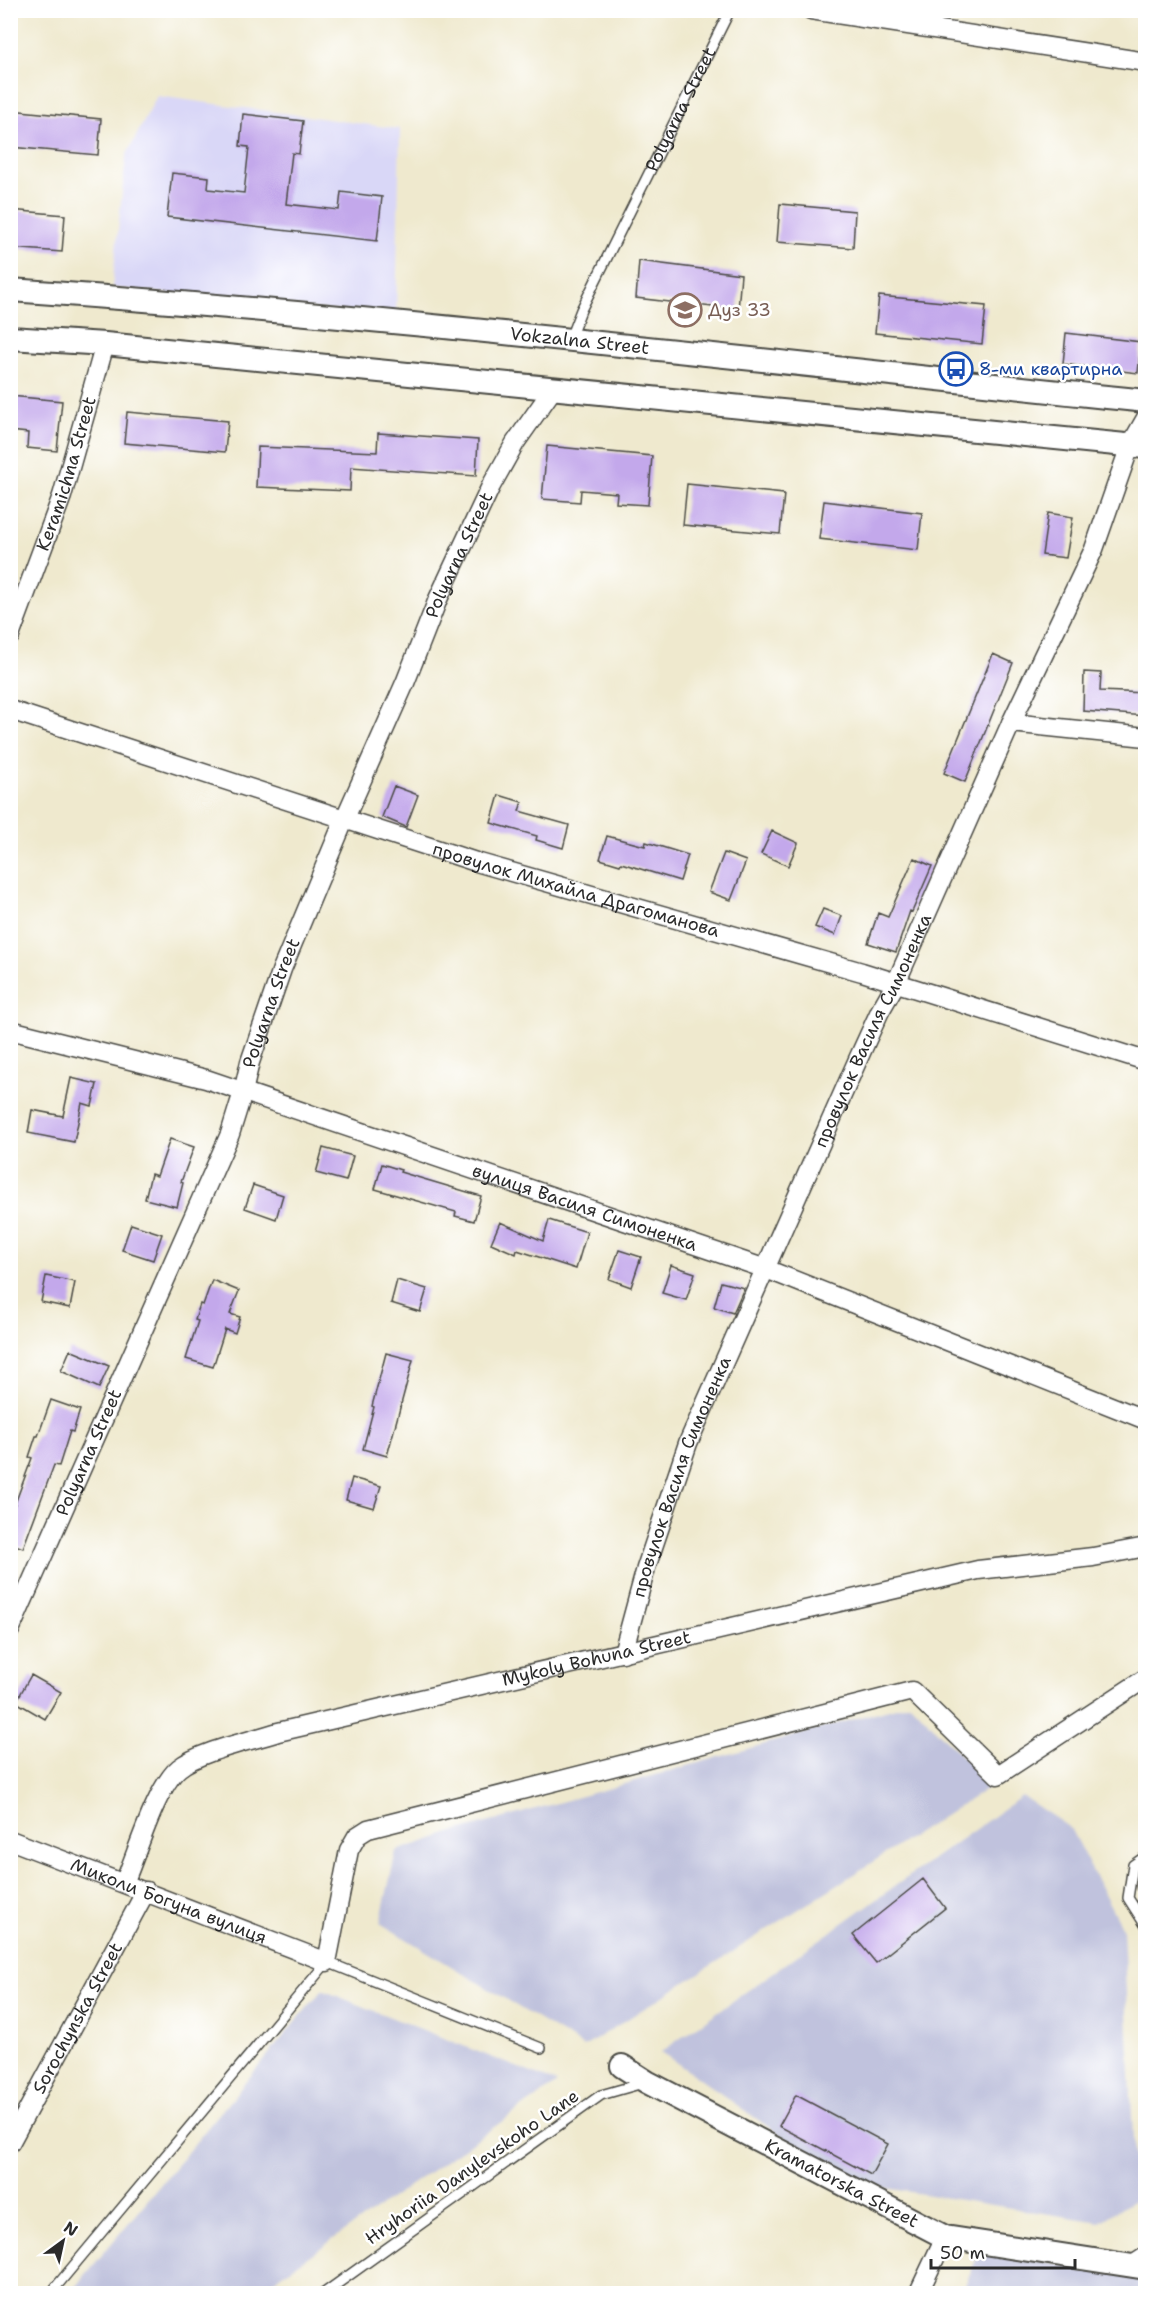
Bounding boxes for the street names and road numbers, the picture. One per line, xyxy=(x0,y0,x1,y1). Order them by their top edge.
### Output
street label: Polyarna Street xyxy=(640,43,722,176)
street label: Vokzalna Street xyxy=(509,322,651,360)
street label: Keramichna Street xyxy=(31,394,102,554)
street label: Polyarna Street xyxy=(420,488,498,621)
street label: провулок Михайла Драгоманова xyxy=(430,837,722,943)
street label: провулок Василя Симоненка xyxy=(808,910,937,1151)
street label: Polyarna Street xyxy=(237,934,306,1070)
street label: вулиця Василя Симоненка xyxy=(469,1158,700,1257)
street label: провулок Василя Симоненка xyxy=(627,1353,737,1600)
street label: Polyarna Street xyxy=(50,1385,127,1520)
street label: Mykoly Bohuna Street xyxy=(500,1625,693,1692)
street label: Миколи Богуна вулиця xyxy=(67,1852,270,1950)
street label: Sorochynska Street xyxy=(27,1938,128,2098)
street label: Hryhoriia Danylevskoho Lane xyxy=(361,2084,583,2250)
street label: Kramatorska Street xyxy=(760,2133,923,2233)

